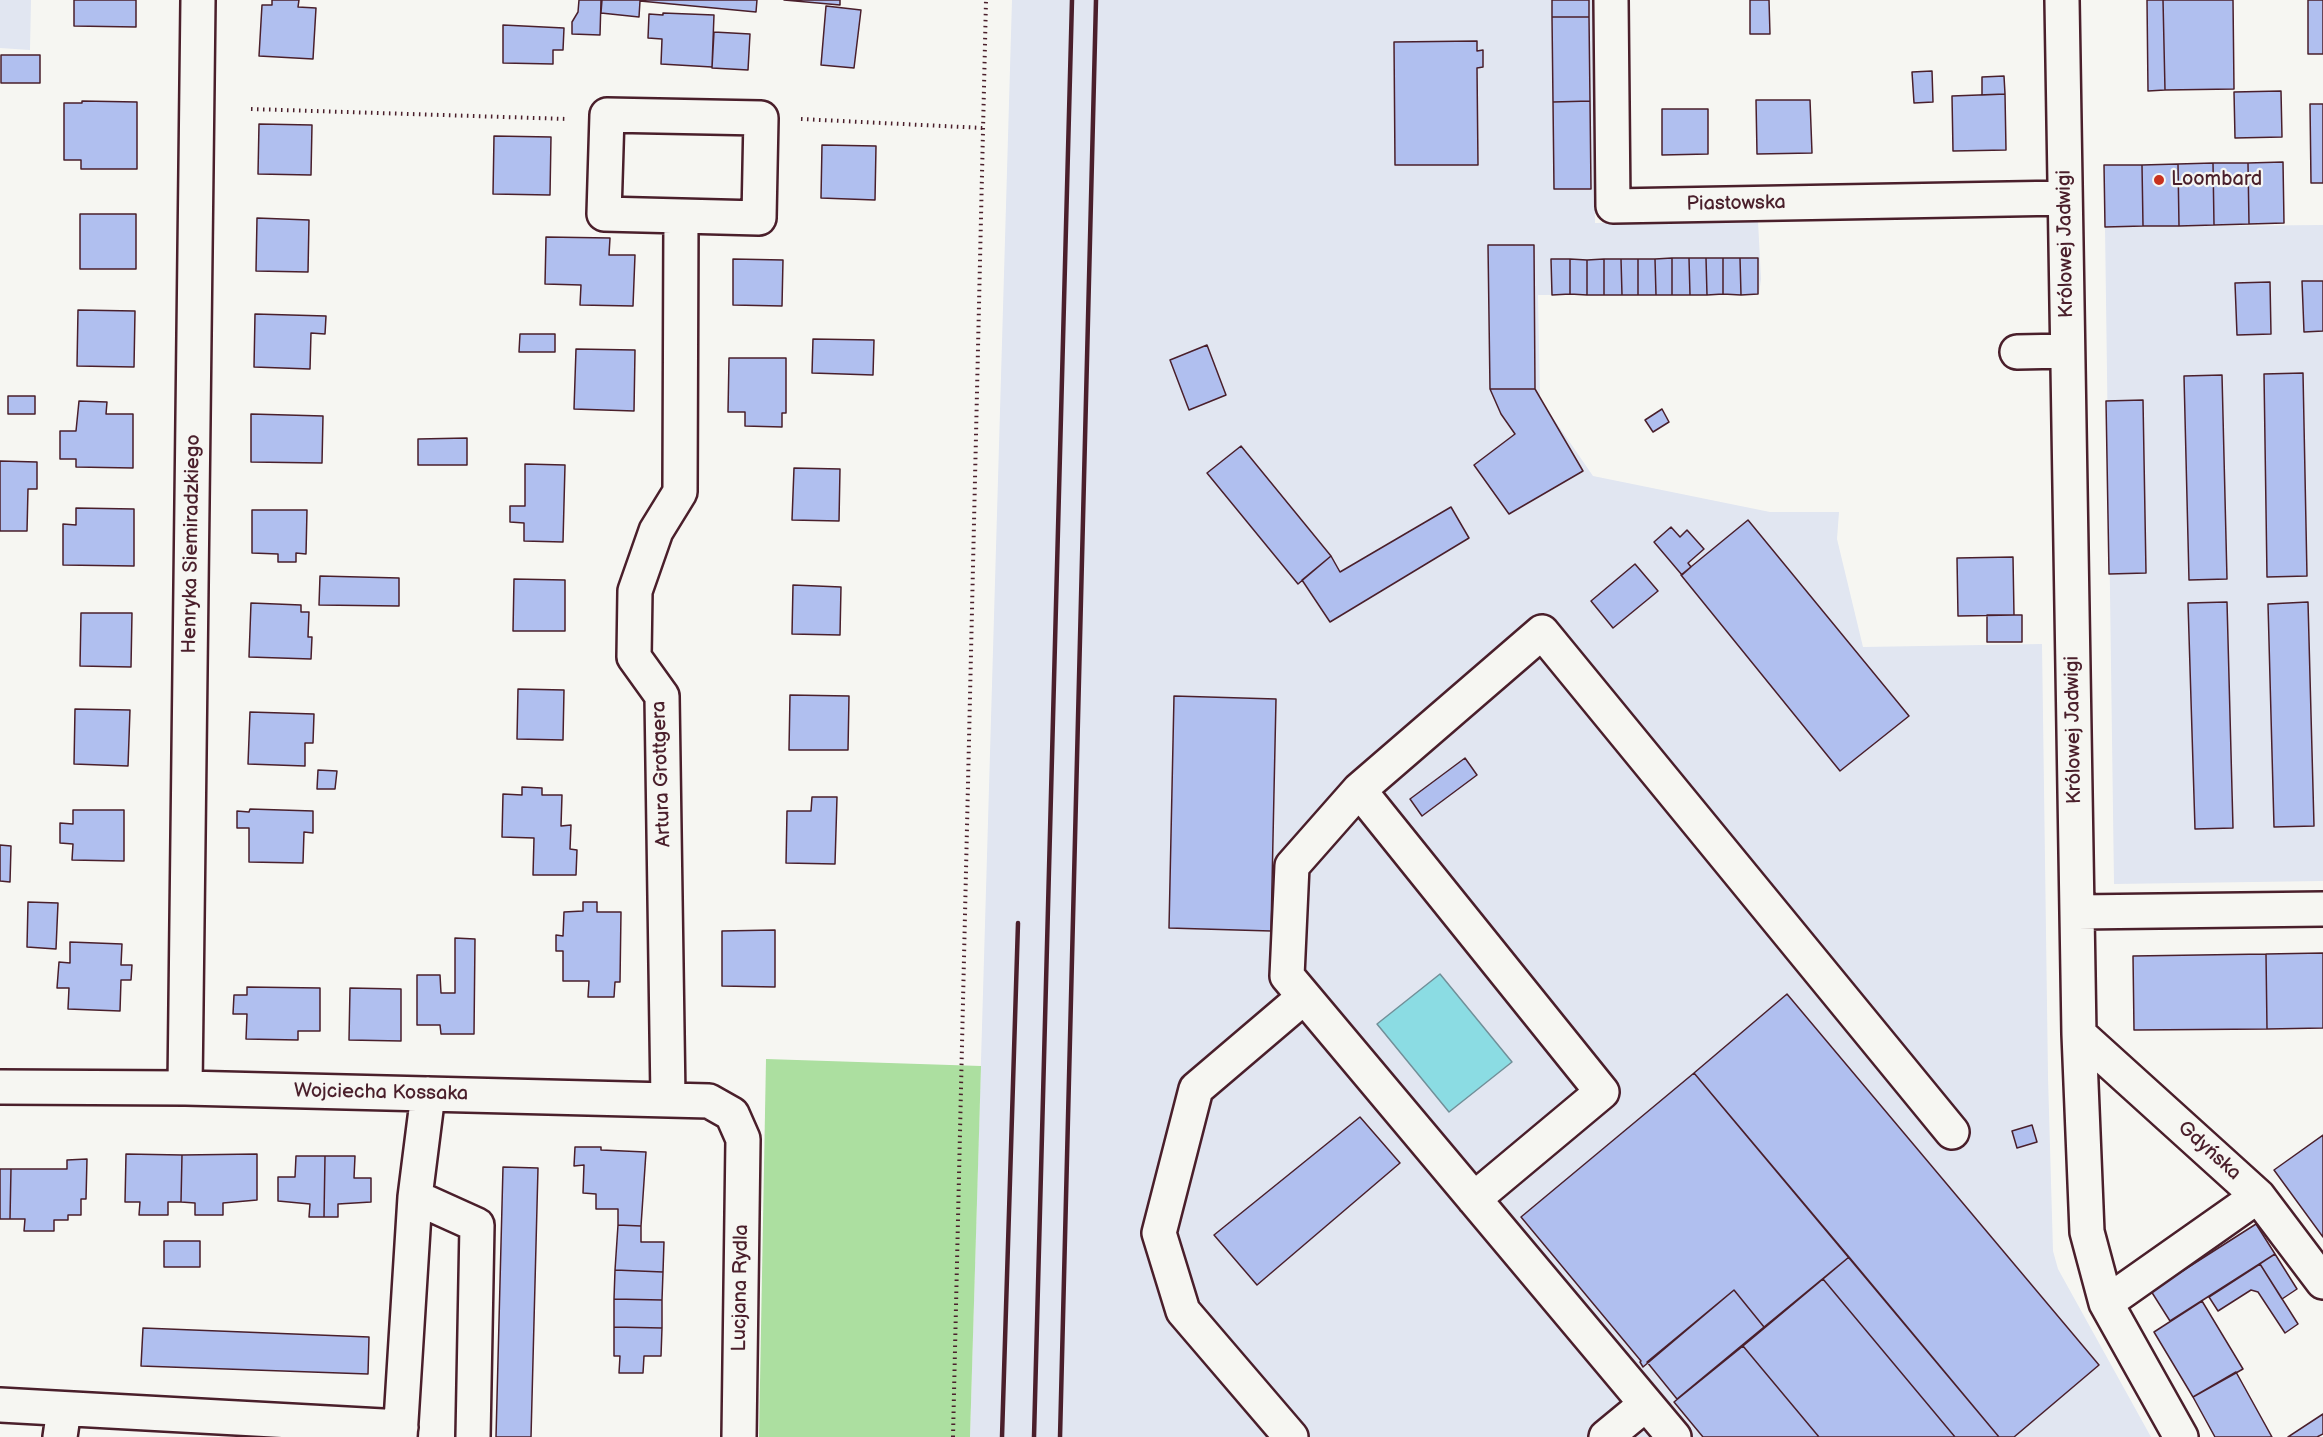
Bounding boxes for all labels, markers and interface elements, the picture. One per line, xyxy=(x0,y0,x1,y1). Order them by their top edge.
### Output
place label: Loombard xyxy=(2171,168,2262,192)
street label: Królowej Jadwigi xyxy=(2053,170,2079,318)
marker: Loombard xyxy=(2152,173,2166,187)
street label: Piastowska xyxy=(1686,191,1786,217)
street label: Henryka Siemiradzkiego xyxy=(178,434,206,654)
street label: Królowej Jadwigi xyxy=(2061,656,2087,804)
street label: Artura Grottgera xyxy=(647,700,677,848)
street label: Wojciecha Kossaka xyxy=(294,1079,468,1107)
street label: Gdyńska xyxy=(2172,1116,2246,1186)
street label: Lucjana Rydla xyxy=(728,1224,754,1352)

